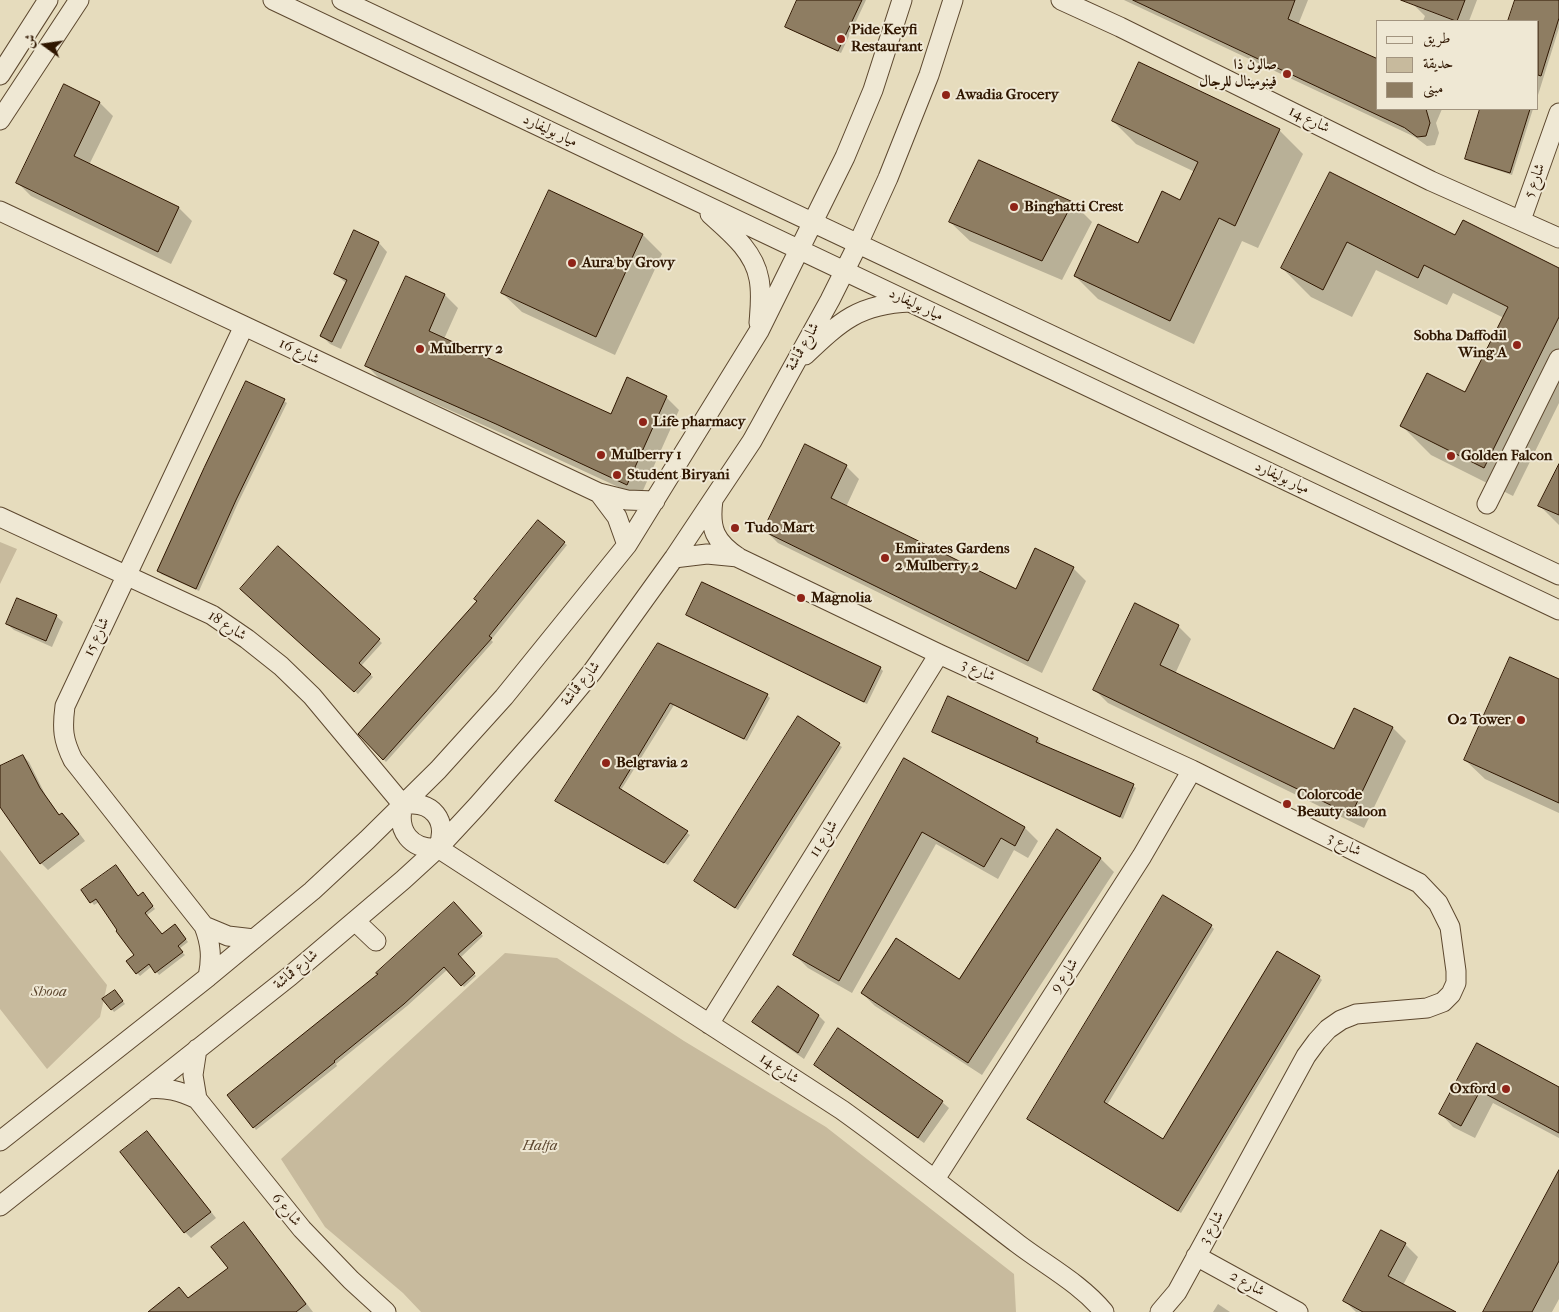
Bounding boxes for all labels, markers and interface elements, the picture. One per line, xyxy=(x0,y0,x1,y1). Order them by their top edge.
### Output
north arrow xyxy=(20,20,70,70)
legend xyxy=(1376,20,1539,110)
place label: Pide Keyfi Restaurant xyxy=(851,21,923,56)
text: طريق xyxy=(1423,29,1450,47)
text: ش xyxy=(20,32,40,50)
marker: Pide Keyfi Restaurant xyxy=(835,33,847,45)
text: حديقة xyxy=(1423,54,1453,72)
place label: صالون ذا فينومينال للرجال xyxy=(1199,56,1277,91)
marker: صالون ذا فينومينال للرجال xyxy=(1281,68,1293,80)
text: مبنى xyxy=(1423,79,1443,97)
place label: Awadia Grocery xyxy=(956,86,1059,104)
marker: Awadia Grocery xyxy=(940,89,952,101)
street label: شارع 14 xyxy=(1286,102,1332,138)
street label: ميار بوليفارد xyxy=(520,111,580,151)
street label: شارع 5 xyxy=(1520,161,1550,201)
place label: Binghatti Crest xyxy=(1024,198,1123,216)
marker: Binghatti Crest xyxy=(1008,201,1020,213)
place label: Aura by Grovy xyxy=(582,254,675,272)
marker: Aura by Grovy xyxy=(566,257,578,269)
street label: ميار بوليفارد xyxy=(886,285,946,325)
street label: شارع قماشة xyxy=(782,320,824,374)
place label: Sobha Daffodil Wing A xyxy=(1414,327,1507,362)
street label: شارع 16 xyxy=(276,335,322,369)
marker: Sobha Daffodil Wing A xyxy=(1511,339,1523,351)
place label: Mulberry 2 xyxy=(430,340,503,358)
marker: Mulberry 2 xyxy=(414,343,426,355)
place label: Life pharmacy xyxy=(653,413,745,431)
marker: Life pharmacy xyxy=(637,416,649,428)
place label: Mulberry 1 xyxy=(611,446,682,464)
place label: Golden Falcon xyxy=(1461,447,1552,465)
marker: Mulberry 1 xyxy=(595,449,607,461)
marker: Golden Falcon xyxy=(1445,450,1457,462)
street label: ميار بوليفارد xyxy=(1252,458,1312,498)
place label: Student Biryani xyxy=(627,466,730,484)
marker: Student Biryani xyxy=(611,469,623,481)
place label: Tudo Mart xyxy=(745,519,815,537)
marker: Tudo Mart xyxy=(729,522,741,534)
place label: Emirates Gardens 2 Mulberry 2 xyxy=(895,540,1009,575)
marker: Emirates Gardens 2 Mulberry 2 xyxy=(879,552,891,564)
place label: Magnolia xyxy=(811,589,871,607)
marker: Magnolia xyxy=(795,592,807,604)
street label: شارع 18 xyxy=(204,607,250,645)
street label: شارع 15 xyxy=(80,615,114,659)
street label: شارع 3 xyxy=(958,656,998,686)
street label: شارع قماشة xyxy=(557,658,605,710)
place label: O2 Tower xyxy=(1448,711,1511,729)
marker: O2 Tower xyxy=(1515,714,1527,726)
place label: Belgravia 2 xyxy=(616,754,688,772)
marker: Belgravia 2 xyxy=(600,757,612,769)
place label: Colorcode Beauty saloon xyxy=(1297,786,1386,821)
marker: Colorcode Beauty saloon xyxy=(1281,798,1293,810)
street label: شارع 11 xyxy=(806,817,842,861)
street label: شارع 3 xyxy=(1324,829,1364,861)
street label: شارع قماشة xyxy=(270,946,322,994)
street label: شارع 9 xyxy=(1047,956,1083,996)
park label: Shooa xyxy=(31,983,67,1001)
street label: شارع 14 xyxy=(756,1050,802,1088)
place label: Oxford xyxy=(1450,1080,1496,1098)
marker: Oxford xyxy=(1500,1083,1512,1095)
park label: Halfa xyxy=(522,1137,558,1155)
street label: شارع 6 xyxy=(267,1190,305,1230)
street label: شارع 3 xyxy=(1196,1208,1228,1248)
street label: شارع 2 xyxy=(1226,1267,1268,1301)

